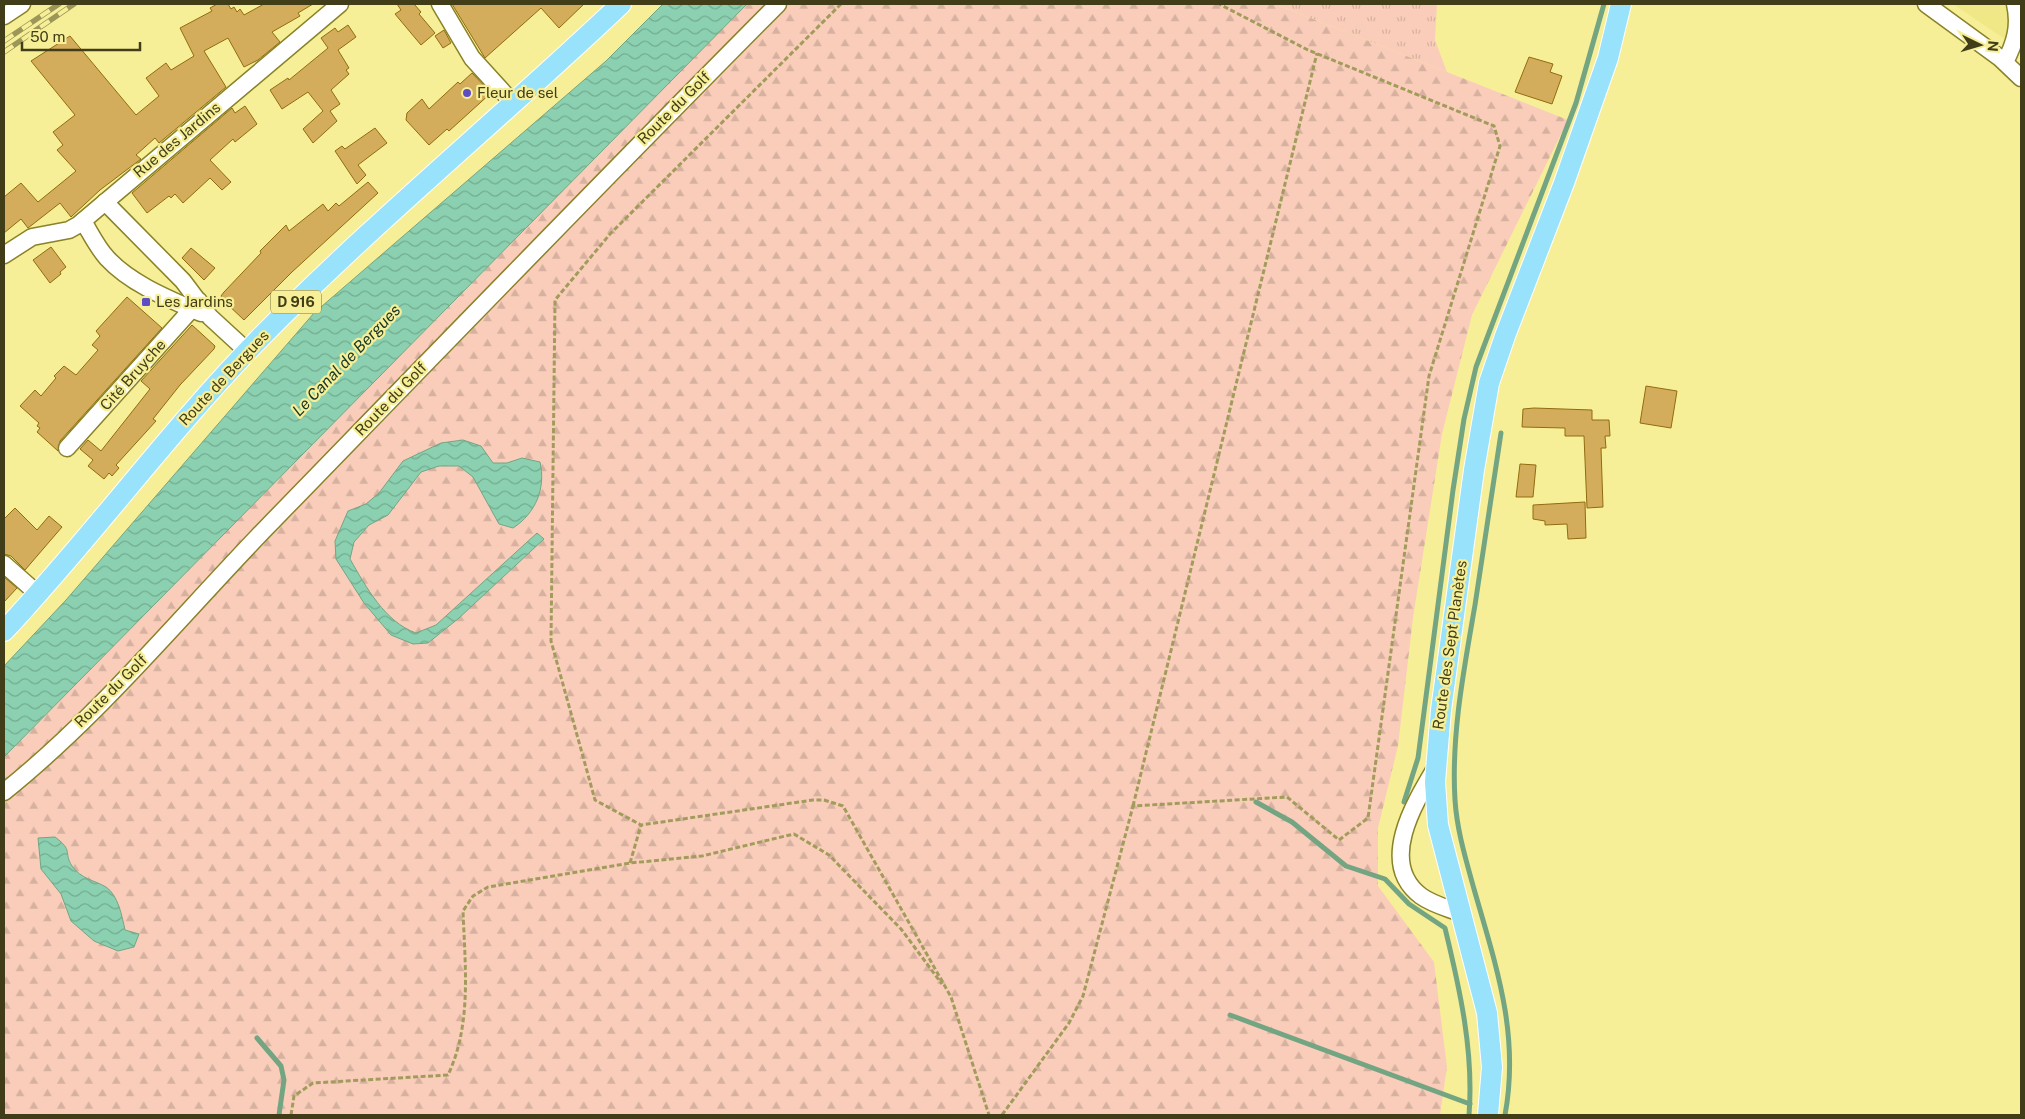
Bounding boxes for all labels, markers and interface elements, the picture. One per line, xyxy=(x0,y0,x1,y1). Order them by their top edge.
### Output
scale bar xyxy=(22,20,140,52)
north arrow xyxy=(1955,20,2005,70)
text: 50 m xyxy=(30,28,65,45)
text: N xyxy=(1985,40,2001,52)
street label: Route du Golf xyxy=(634,68,713,147)
place label: Fleur de sel xyxy=(477,84,558,101)
marker: Fleur de sel xyxy=(461,87,473,99)
street label: Rue des Jardins xyxy=(130,98,224,181)
road number: D 916 xyxy=(271,290,321,314)
place label: Les Jardins xyxy=(156,293,233,310)
marker: Les Jardins xyxy=(140,296,152,308)
water label: Le Canal de Bergues xyxy=(288,301,404,420)
street label: Route de Bergues xyxy=(175,327,272,429)
street label: Cité Bruyche xyxy=(96,336,169,414)
street label: Route du Golf xyxy=(351,358,430,439)
street label: Route des Sept Planètes xyxy=(1429,559,1470,731)
street label: Route du Golf xyxy=(71,651,150,730)

